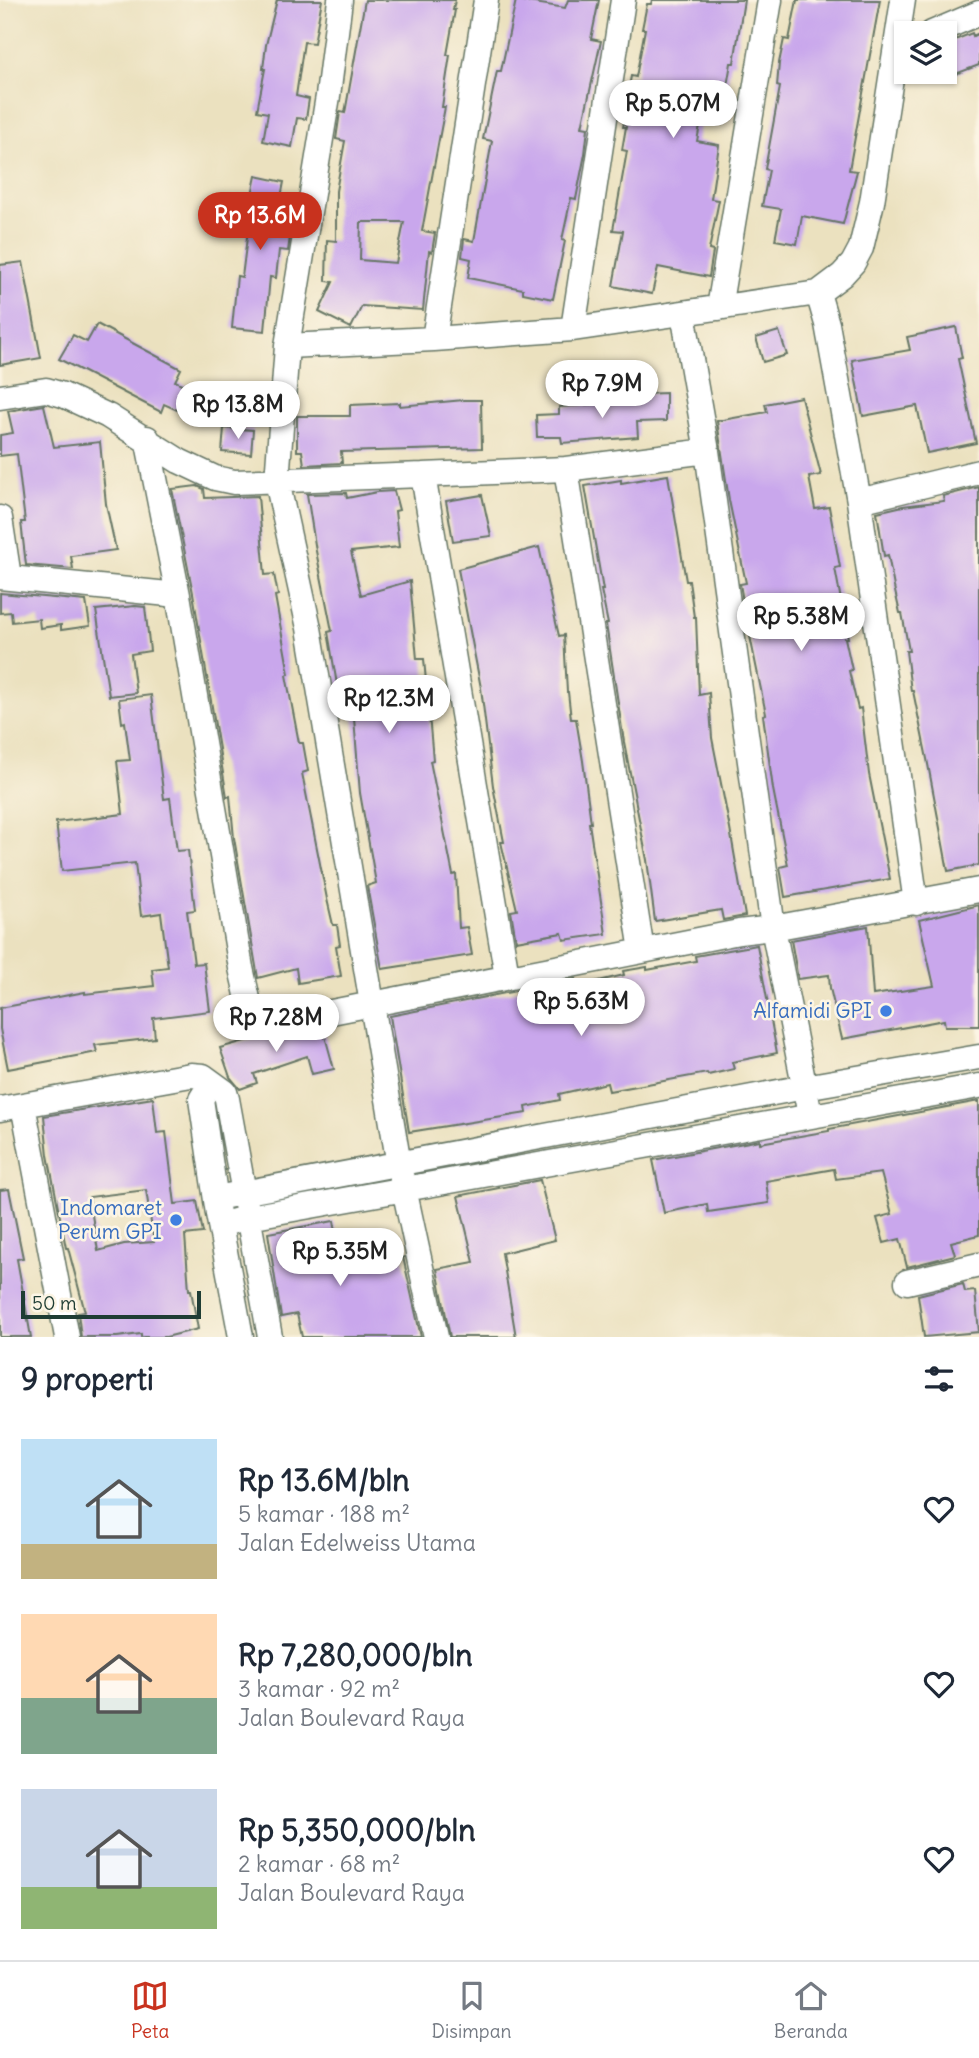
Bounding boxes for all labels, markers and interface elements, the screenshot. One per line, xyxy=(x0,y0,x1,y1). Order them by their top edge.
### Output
map controls xyxy=(894,21,957,84)
button: layers xyxy=(894,21,957,84)
pin: Rp 5.07M xyxy=(601,80,745,140)
text: Rp 5.07M xyxy=(625,88,721,117)
pin: Rp 13.6M xyxy=(188,192,332,252)
text: Rp 13.6M xyxy=(214,200,306,229)
pin: Rp 7.9M xyxy=(537,360,667,420)
text: Rp 7.9M xyxy=(561,368,643,397)
pin: Rp 13.8M xyxy=(166,382,310,441)
text: Rp 13.8M xyxy=(192,389,284,418)
pin: Rp 5.38M xyxy=(729,594,873,653)
text: Rp 5.38M xyxy=(753,601,849,630)
pin: Rp 12.3M xyxy=(317,676,461,735)
text: Rp 12.3M xyxy=(343,683,435,712)
pin: Rp 5.63M xyxy=(509,978,653,1038)
text: Rp 5.63M xyxy=(533,986,629,1015)
pin: Rp 7.28M xyxy=(204,995,348,1054)
place label: Alfamidi GPI xyxy=(753,997,872,1024)
text: Rp 7.28M xyxy=(229,1002,323,1031)
marker: Alfamidi GPI xyxy=(878,1003,894,1019)
place label: Indomaret Perum GPI xyxy=(58,1194,162,1245)
marker: Indomaret Perum GPI xyxy=(168,1212,184,1228)
pin: Rp 5.35M xyxy=(268,1228,412,1288)
text: Rp 5.35M xyxy=(292,1236,388,1265)
scale bar xyxy=(21,1288,201,1320)
text: 50 m xyxy=(32,1291,77,1315)
text: 9 properti xyxy=(21,1360,154,1398)
icon: filters xyxy=(920,1360,958,1398)
text: Rp 13.6M/bln xyxy=(238,1461,410,1499)
icon: home xyxy=(77,1467,161,1551)
icon: heart xyxy=(920,1490,958,1528)
text: 5 kamar · 188 m² xyxy=(238,1499,410,1528)
text: Jalan Edelweiss Utama xyxy=(238,1528,476,1557)
text: Rp 7,280,000/bln xyxy=(238,1636,473,1674)
icon: home xyxy=(77,1642,161,1726)
icon: heart xyxy=(920,1665,958,1703)
text: 3 kamar · 92 m² xyxy=(238,1674,400,1703)
text: Jalan Boulevard Raya xyxy=(238,1703,465,1732)
text: Rp 5,350,000/bln xyxy=(238,1811,476,1849)
icon: home xyxy=(77,1817,161,1901)
icon: heart xyxy=(920,1840,958,1878)
text: 2 kamar · 68 m² xyxy=(238,1849,400,1878)
text: Jalan Boulevard Raya xyxy=(238,1878,465,1907)
tab: Peta xyxy=(131,1977,169,2043)
tab: Disimpan xyxy=(432,1977,512,2043)
tab: Beranda xyxy=(774,1977,848,2043)

